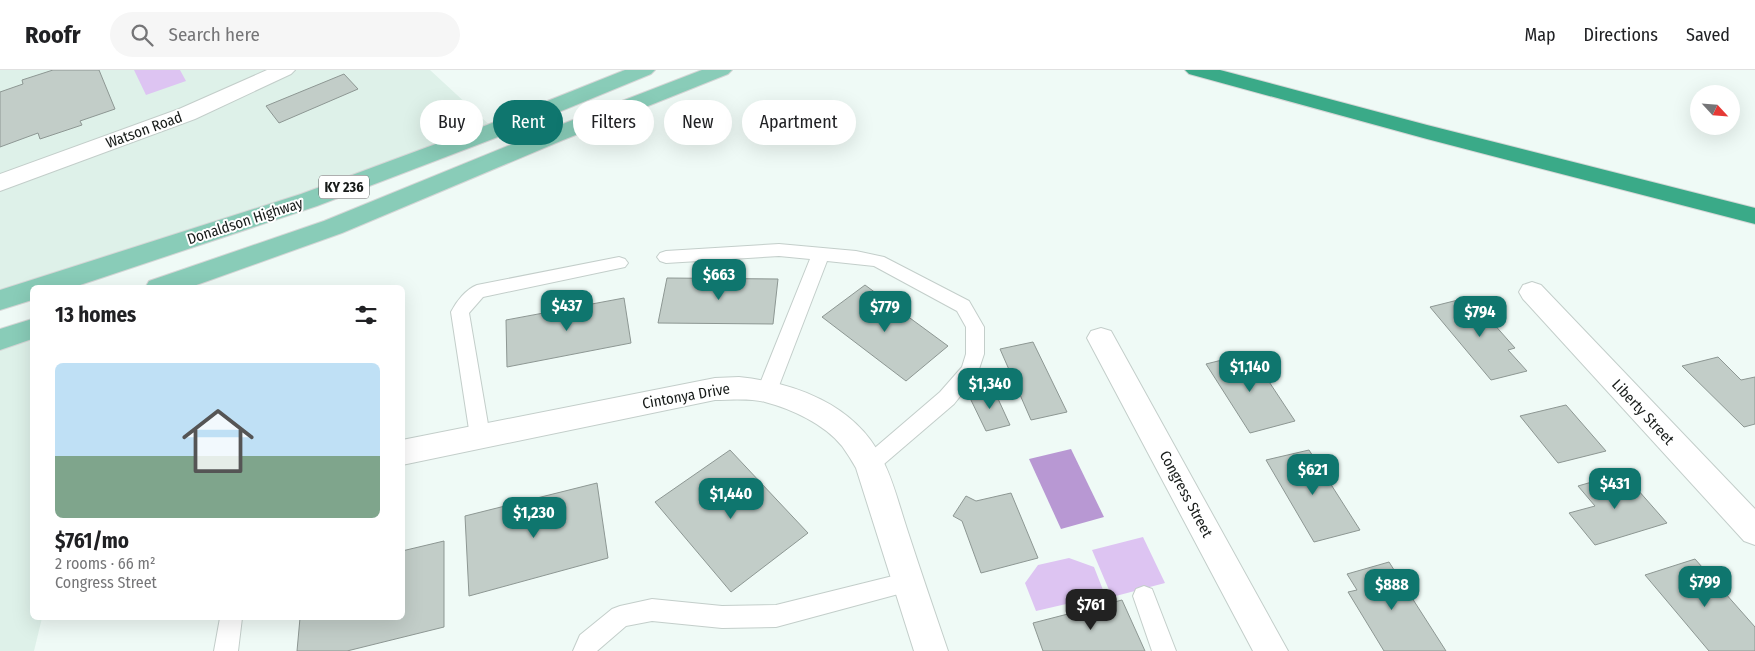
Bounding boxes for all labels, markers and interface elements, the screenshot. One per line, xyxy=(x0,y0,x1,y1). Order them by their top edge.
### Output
search box xyxy=(110,12,460,57)
text: Roofr xyxy=(25,21,80,49)
icon: search xyxy=(128,21,156,49)
text: Search here xyxy=(168,23,260,46)
text: Map xyxy=(1524,24,1556,46)
text: Directions xyxy=(1584,24,1658,46)
text: Saved xyxy=(1686,24,1730,46)
north arrow xyxy=(1690,85,1740,135)
map controls xyxy=(1690,85,1740,135)
chip: Buy xyxy=(420,100,483,145)
chip: Rent xyxy=(493,100,563,145)
chip: Filters xyxy=(573,100,654,145)
chip: New xyxy=(664,100,732,145)
chip: Apartment xyxy=(742,100,856,145)
street label: Watson Road xyxy=(103,108,185,152)
road number: KY 236 xyxy=(319,175,369,198)
street label: Donaldson Highway xyxy=(185,194,305,248)
pin: $663 xyxy=(689,258,749,301)
text: $663 xyxy=(703,265,735,284)
pin: $437 xyxy=(537,290,597,332)
pin: $779 xyxy=(855,290,915,333)
text: $437 xyxy=(552,296,582,315)
pin: $794 xyxy=(1450,296,1510,338)
text: $779 xyxy=(870,297,900,316)
icon: filters xyxy=(352,301,380,329)
text: 13 homes xyxy=(55,302,136,328)
text: $794 xyxy=(1465,302,1495,321)
pin: $1,140 xyxy=(1209,350,1291,393)
text: $1,140 xyxy=(1230,357,1270,376)
pin: $1,340 xyxy=(949,368,1031,410)
text: $1,340 xyxy=(969,374,1011,393)
street label: Liberty Street xyxy=(1608,376,1678,449)
street label: Cintonya Drive xyxy=(641,379,731,413)
icon: home xyxy=(173,396,263,486)
street label: Congress Street xyxy=(1156,448,1216,540)
pin: $621 xyxy=(1283,454,1343,496)
text: $621 xyxy=(1298,460,1328,479)
pin: $431 xyxy=(1585,468,1645,510)
text: $431 xyxy=(1600,474,1630,493)
pin: $1,440 xyxy=(690,478,772,520)
text: $1,440 xyxy=(710,484,752,503)
pin: $1,230 xyxy=(493,496,575,539)
text: $1,230 xyxy=(513,503,555,522)
text: $761/mo xyxy=(55,528,129,554)
text: 2 rooms · 66 m² xyxy=(55,554,155,573)
pin: $799 xyxy=(1675,566,1735,608)
pin: $888 xyxy=(1362,568,1422,611)
text: $799 xyxy=(1690,572,1720,591)
text: Congress Street xyxy=(55,573,157,592)
text: $888 xyxy=(1375,575,1409,594)
pin: $761 xyxy=(1061,588,1121,631)
text: $761 xyxy=(1077,595,1105,614)

